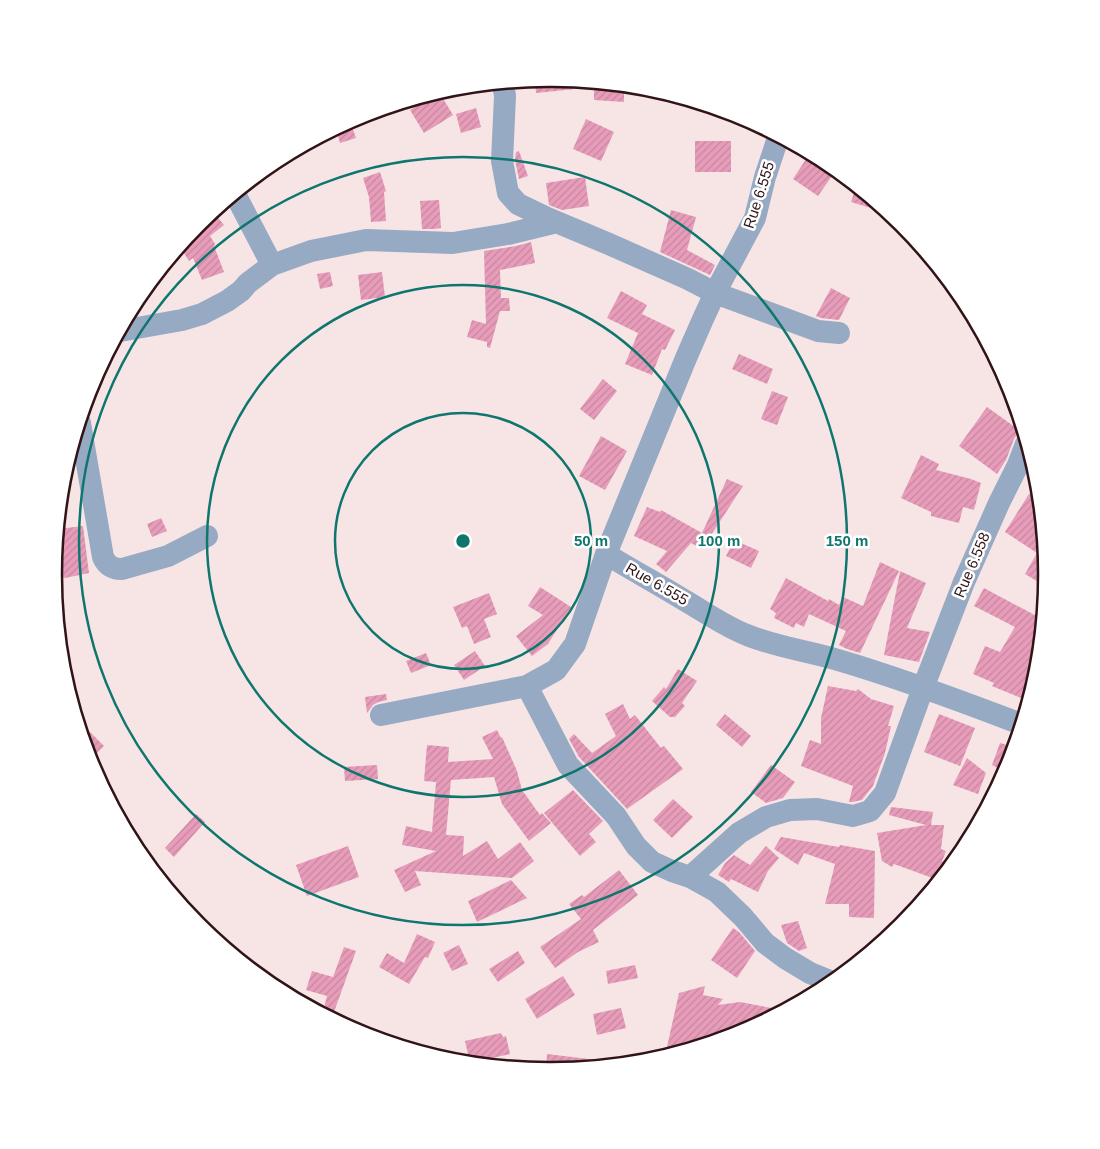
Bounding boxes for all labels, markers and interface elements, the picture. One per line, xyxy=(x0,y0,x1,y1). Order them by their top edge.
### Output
street label: Rue 6.555 xyxy=(740,159,777,230)
street label: Rue 6.558 xyxy=(950,530,993,600)
centre of rings xyxy=(454,532,472,550)
text: 50 m xyxy=(574,532,608,549)
text: 100 m xyxy=(698,532,740,549)
text: 150 m xyxy=(826,532,868,549)
street label: Rue 6.555 xyxy=(623,559,691,608)

